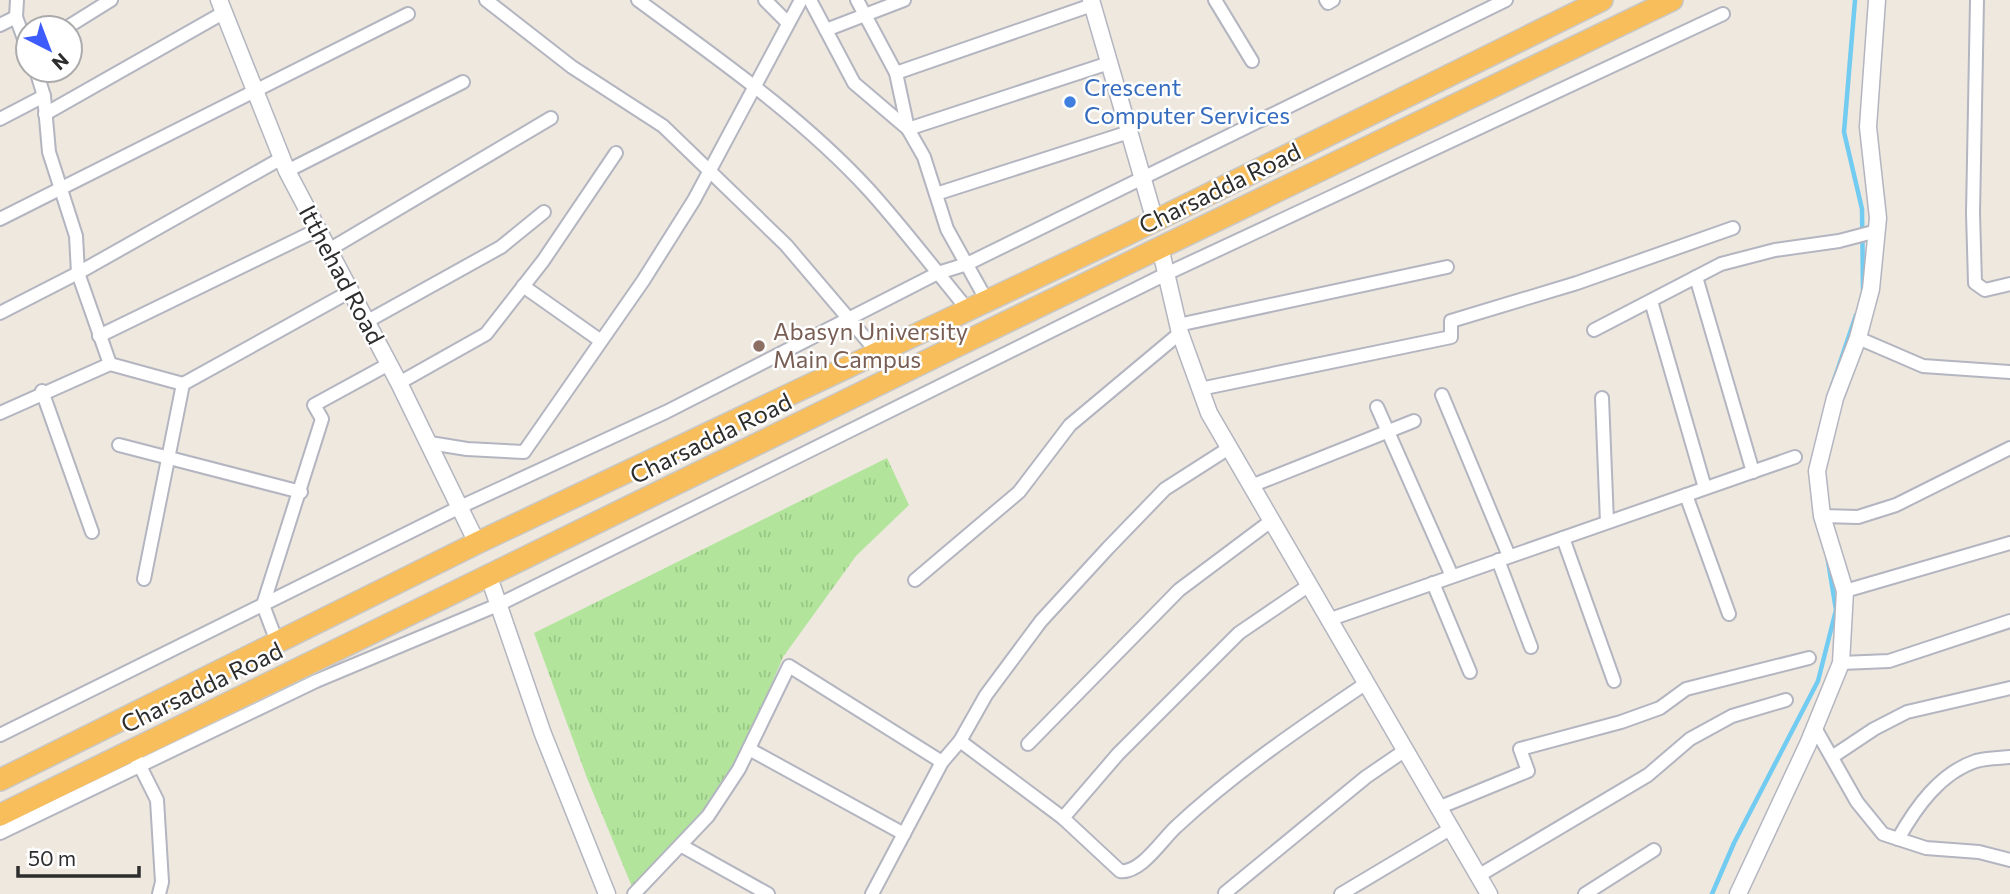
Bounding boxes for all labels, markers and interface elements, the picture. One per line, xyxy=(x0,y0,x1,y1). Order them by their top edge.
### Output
north arrow xyxy=(14,14,84,84)
text: N xyxy=(48,49,74,75)
place label: Crescent Computer Services xyxy=(1084,72,1290,129)
marker: Crescent Computer Services xyxy=(1062,94,1078,110)
street label: Charsadda Road xyxy=(1134,136,1305,239)
street label: Itthehad Road xyxy=(293,200,391,349)
place label: Abasyn University Main Campus xyxy=(773,316,968,373)
marker: Abasyn University Main Campus xyxy=(751,338,767,354)
street label: Charsadda Road xyxy=(625,386,796,489)
street label: Charsadda Road xyxy=(116,635,287,738)
scale bar xyxy=(18,834,138,878)
text: 50 m xyxy=(28,845,76,870)

